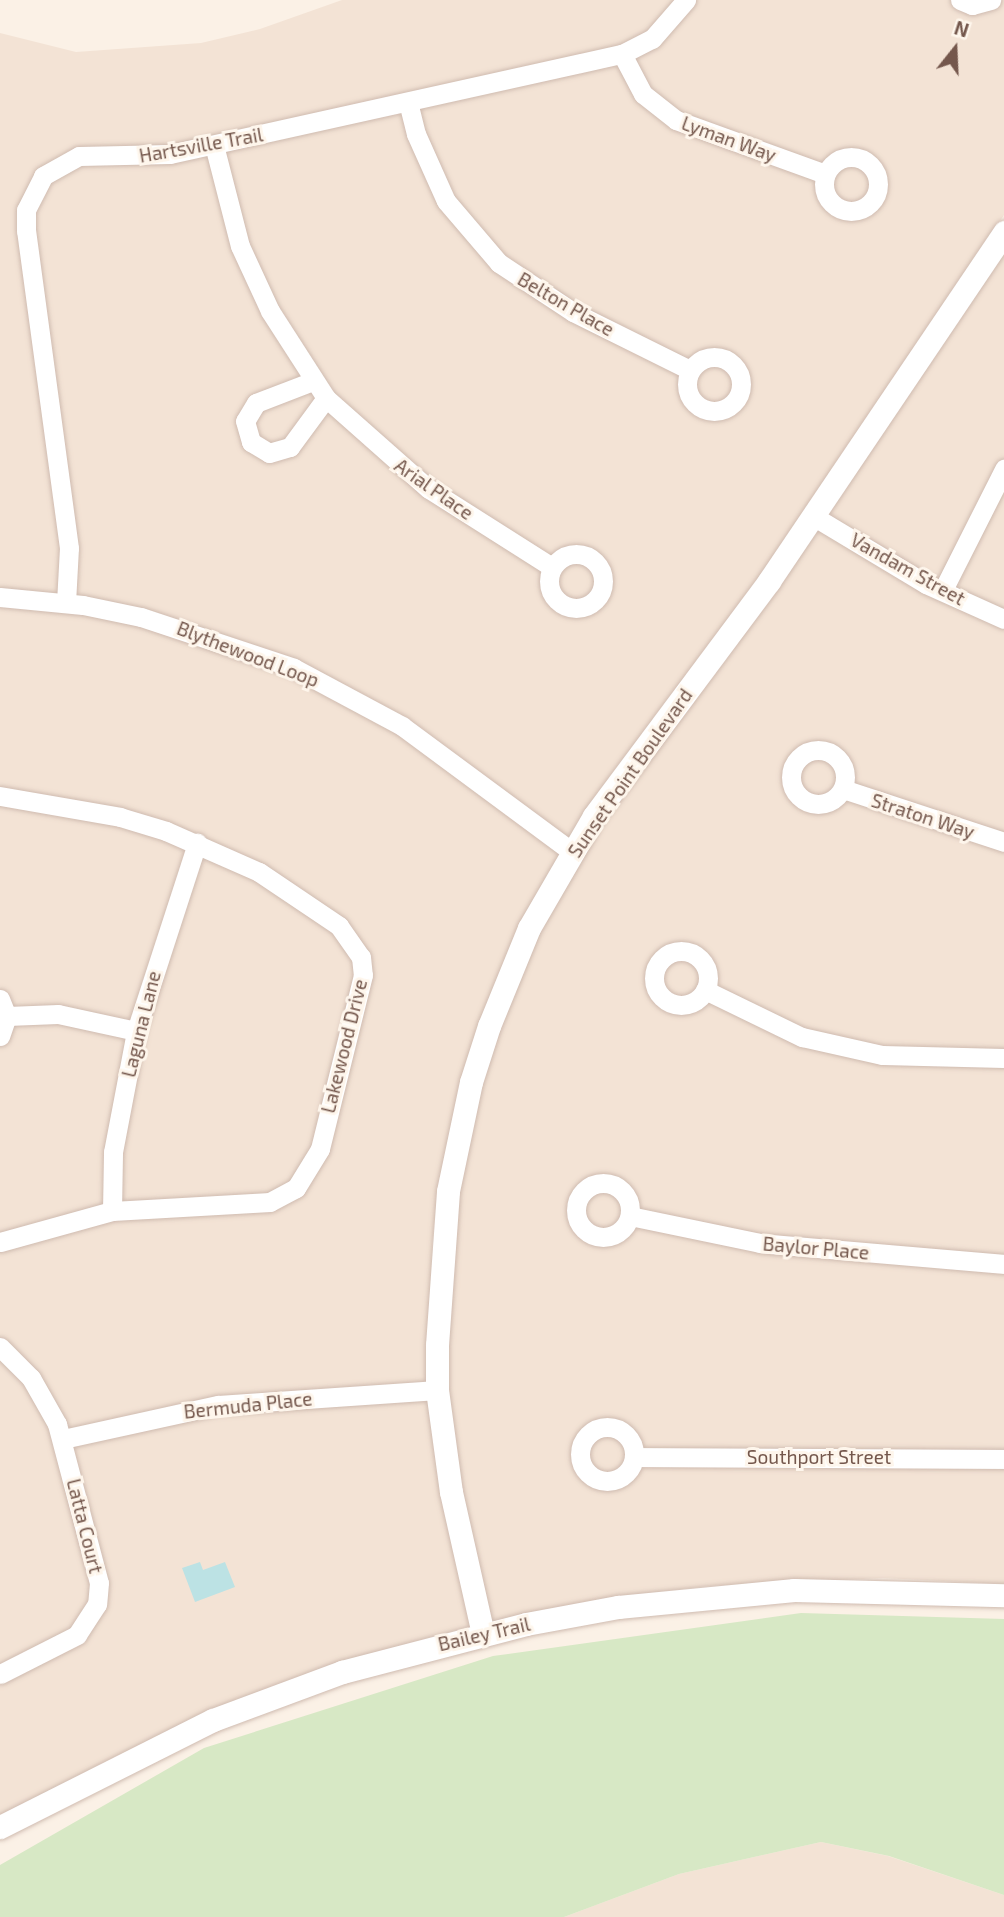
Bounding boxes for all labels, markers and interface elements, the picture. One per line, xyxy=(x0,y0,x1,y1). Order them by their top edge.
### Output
north arrow xyxy=(920,14,990,84)
text: N xyxy=(952,15,972,42)
street label: Lyman Way xyxy=(679,111,779,167)
street label: Hartsville Trail xyxy=(137,123,265,167)
street label: Belton Place xyxy=(514,267,618,341)
street label: Arial Place xyxy=(390,454,478,524)
street label: Vandam Street xyxy=(847,528,969,610)
street label: Blythewood Loop xyxy=(174,616,322,692)
street label: Sunset Point Boulevard xyxy=(563,684,697,862)
street label: Straton Way xyxy=(868,789,978,843)
street label: Laguna Lane xyxy=(117,968,165,1080)
street label: Lakewood Drive xyxy=(316,977,372,1115)
street label: Baylor Place xyxy=(762,1232,870,1264)
street label: Bermuda Place xyxy=(183,1387,313,1423)
street label: Southport Street xyxy=(747,1446,891,1468)
street label: Latta Court xyxy=(62,1476,108,1576)
street label: Bailey Trail xyxy=(435,1612,533,1656)

